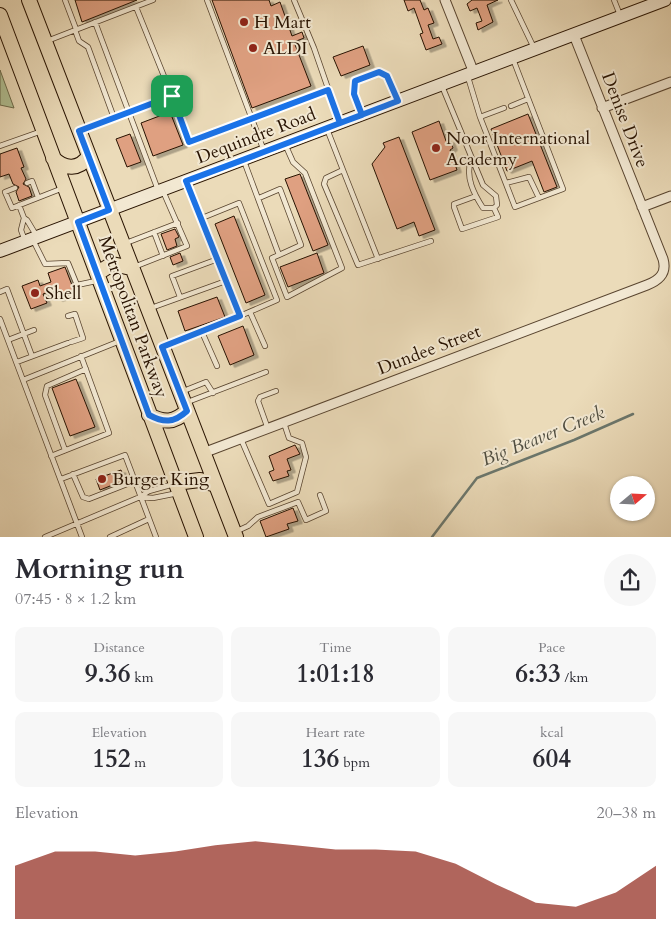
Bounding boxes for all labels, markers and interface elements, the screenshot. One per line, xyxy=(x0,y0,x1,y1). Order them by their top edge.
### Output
place label: H Mart xyxy=(254,10,311,35)
marker: H Mart xyxy=(238,16,250,28)
place label: ALDI xyxy=(263,36,307,61)
marker: ALDI xyxy=(247,42,259,54)
street label: Denise Drive xyxy=(595,69,655,171)
pin xyxy=(151,75,193,117)
icon: arrive xyxy=(158,82,186,110)
street label: Dequindre Road xyxy=(193,102,320,170)
place label: Noor International Academy xyxy=(446,126,591,172)
marker: Noor International Academy xyxy=(430,142,442,154)
street label: Metropolitan Parkway xyxy=(92,232,174,402)
place label: Shell xyxy=(45,281,82,306)
marker: Shell xyxy=(29,287,41,299)
street label: Dundee Street xyxy=(374,319,485,381)
water label: Big Beaver Creek xyxy=(478,399,609,472)
place label: Burger King xyxy=(112,467,210,492)
marker: Burger King xyxy=(96,473,108,485)
north arrow xyxy=(610,476,655,521)
map controls xyxy=(610,476,655,521)
text: Morning run xyxy=(15,550,184,588)
button: share xyxy=(604,554,656,606)
text: 07:45 · 8 × 1.2 km xyxy=(15,588,136,610)
text: Distance xyxy=(94,638,145,657)
text: Time xyxy=(319,638,352,657)
text: Pace xyxy=(538,638,565,657)
text: 9.36 xyxy=(85,657,130,691)
text: 1:01:18 xyxy=(296,657,375,691)
text: 6:33 xyxy=(515,657,561,691)
text: km xyxy=(130,668,154,687)
text: /km xyxy=(561,668,588,687)
text: Elevation xyxy=(91,723,147,742)
text: Heart rate xyxy=(306,723,365,742)
text: kcal xyxy=(540,723,564,742)
text: 152 xyxy=(92,742,131,776)
text: 136 xyxy=(301,742,339,776)
text: 604 xyxy=(533,742,571,776)
text: m xyxy=(131,753,146,772)
text: bpm xyxy=(339,753,370,772)
text: Elevation xyxy=(15,802,79,824)
text: 20–38 m xyxy=(597,802,656,824)

